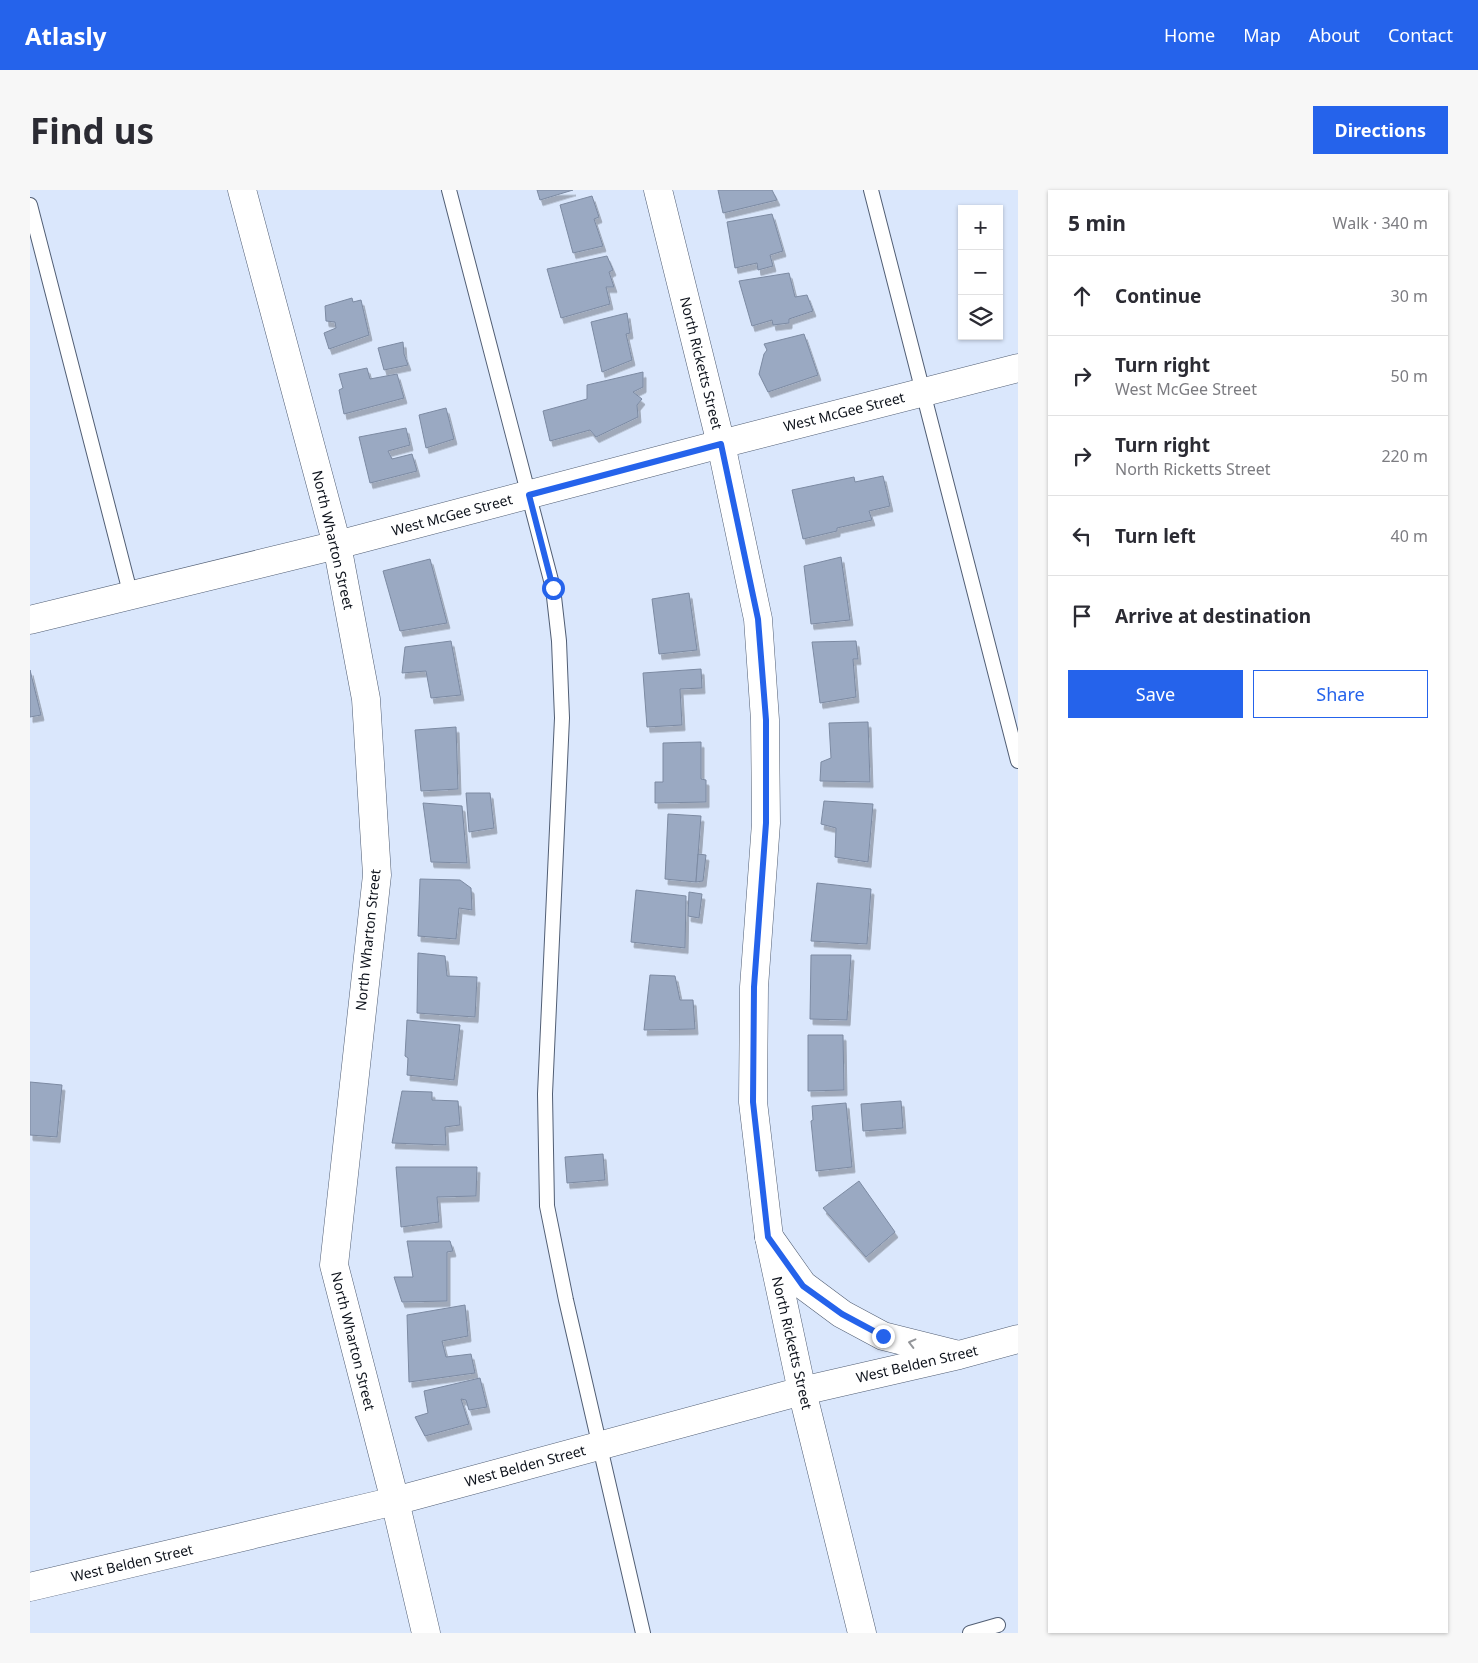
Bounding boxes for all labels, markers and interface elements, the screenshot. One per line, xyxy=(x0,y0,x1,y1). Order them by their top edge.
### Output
text: Atlasly xyxy=(25,19,106,52)
text: Home xyxy=(1164,23,1215,47)
text: Map xyxy=(1243,23,1281,47)
text: About xyxy=(1309,23,1360,47)
text: Contact xyxy=(1388,23,1453,47)
button: Directions xyxy=(1313,106,1448,154)
text: Find us xyxy=(30,107,154,154)
map controls xyxy=(958,205,1003,340)
button: + xyxy=(958,205,1003,250)
text: 5 min xyxy=(1068,209,1126,237)
text: Walk · 340 m xyxy=(1333,212,1428,234)
button: − xyxy=(958,250,1003,295)
icon: ahead xyxy=(1068,282,1096,310)
text: Continue xyxy=(1115,283,1201,309)
text: 30 m xyxy=(1391,285,1428,307)
street label: North Ricketts Street xyxy=(676,295,727,431)
button: layers xyxy=(958,295,1003,340)
text: Turn right xyxy=(1115,352,1210,378)
icon: right xyxy=(1068,362,1096,390)
text: 50 m xyxy=(1391,365,1428,387)
text: West McGee Street xyxy=(1115,378,1257,400)
street label: West McGee Street xyxy=(781,387,906,436)
text: Turn right xyxy=(1115,432,1210,458)
icon: right xyxy=(1068,442,1096,470)
text: 220 m xyxy=(1381,445,1428,467)
text: North Ricketts Street xyxy=(1115,458,1271,480)
street label: North Wharton Street xyxy=(308,468,359,611)
street label: West McGee Street xyxy=(389,489,514,540)
icon: left xyxy=(1068,522,1096,550)
text: Turn left xyxy=(1115,523,1196,549)
text: 40 m xyxy=(1391,525,1428,547)
route start xyxy=(542,577,565,600)
icon: arrive xyxy=(1068,602,1096,630)
text: Arrive at destination xyxy=(1115,603,1311,629)
button: Save xyxy=(1068,670,1243,718)
button: Share xyxy=(1253,670,1428,718)
street label: North Wharton Street xyxy=(351,868,384,1012)
street label: North Wharton Street xyxy=(327,1269,380,1412)
street label: North Ricketts Street xyxy=(768,1274,817,1411)
route end xyxy=(872,1325,895,1348)
one-way arrow xyxy=(907,1338,916,1349)
street label: West Belden Street xyxy=(854,1340,980,1387)
street label: West Belden Street xyxy=(462,1440,587,1491)
street label: West Belden Street xyxy=(69,1539,195,1586)

